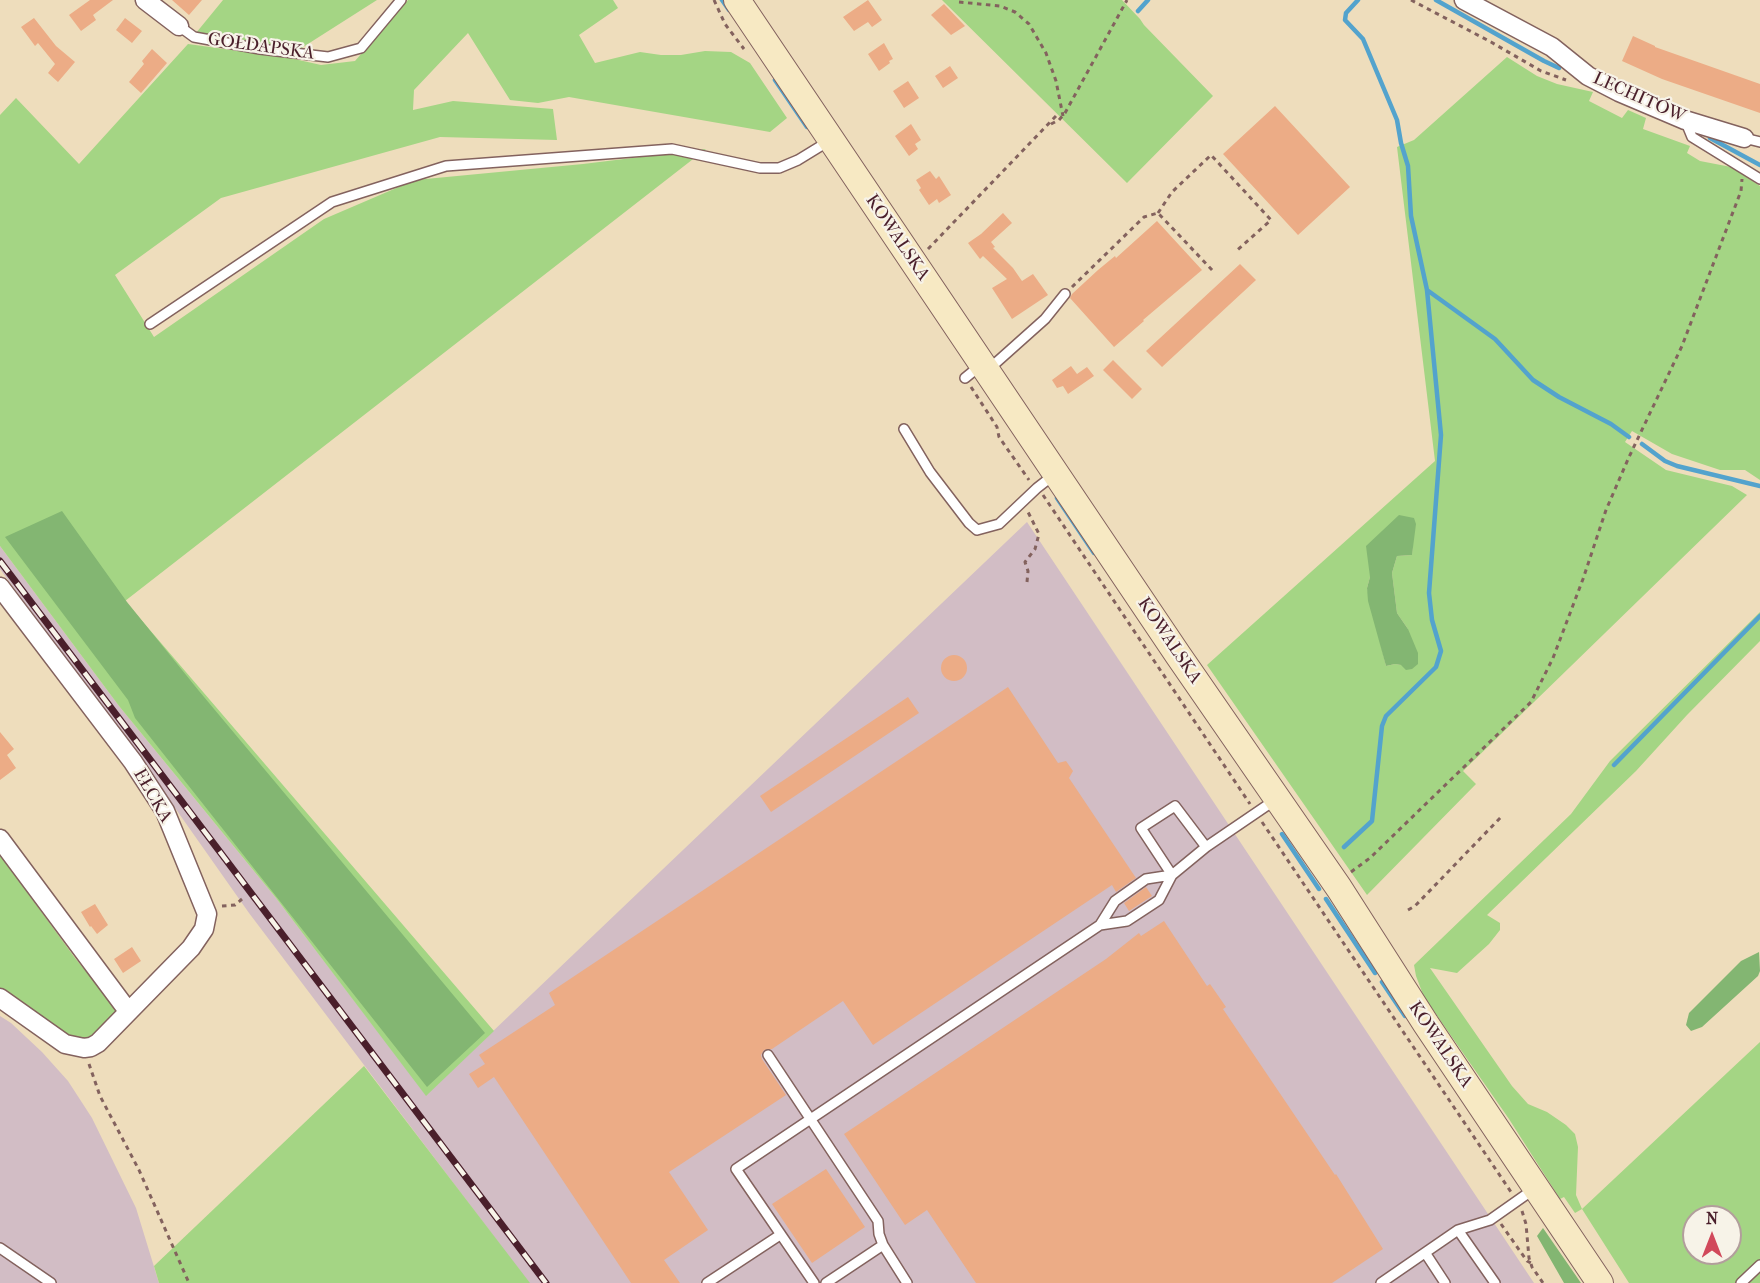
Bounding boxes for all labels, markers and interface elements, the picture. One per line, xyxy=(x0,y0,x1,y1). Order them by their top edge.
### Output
street label: GOŁDAPSKA xyxy=(206,29,316,65)
street label: LECHITÓW xyxy=(1589,68,1689,128)
street label: KOWALSKA xyxy=(860,191,934,285)
street label: KOWALSKA xyxy=(1132,594,1206,688)
street label: EŁCKA xyxy=(128,765,176,827)
street label: KOWALSKA xyxy=(1403,998,1477,1092)
north arrow xyxy=(1682,1205,1742,1265)
text: N xyxy=(1706,1209,1718,1228)

